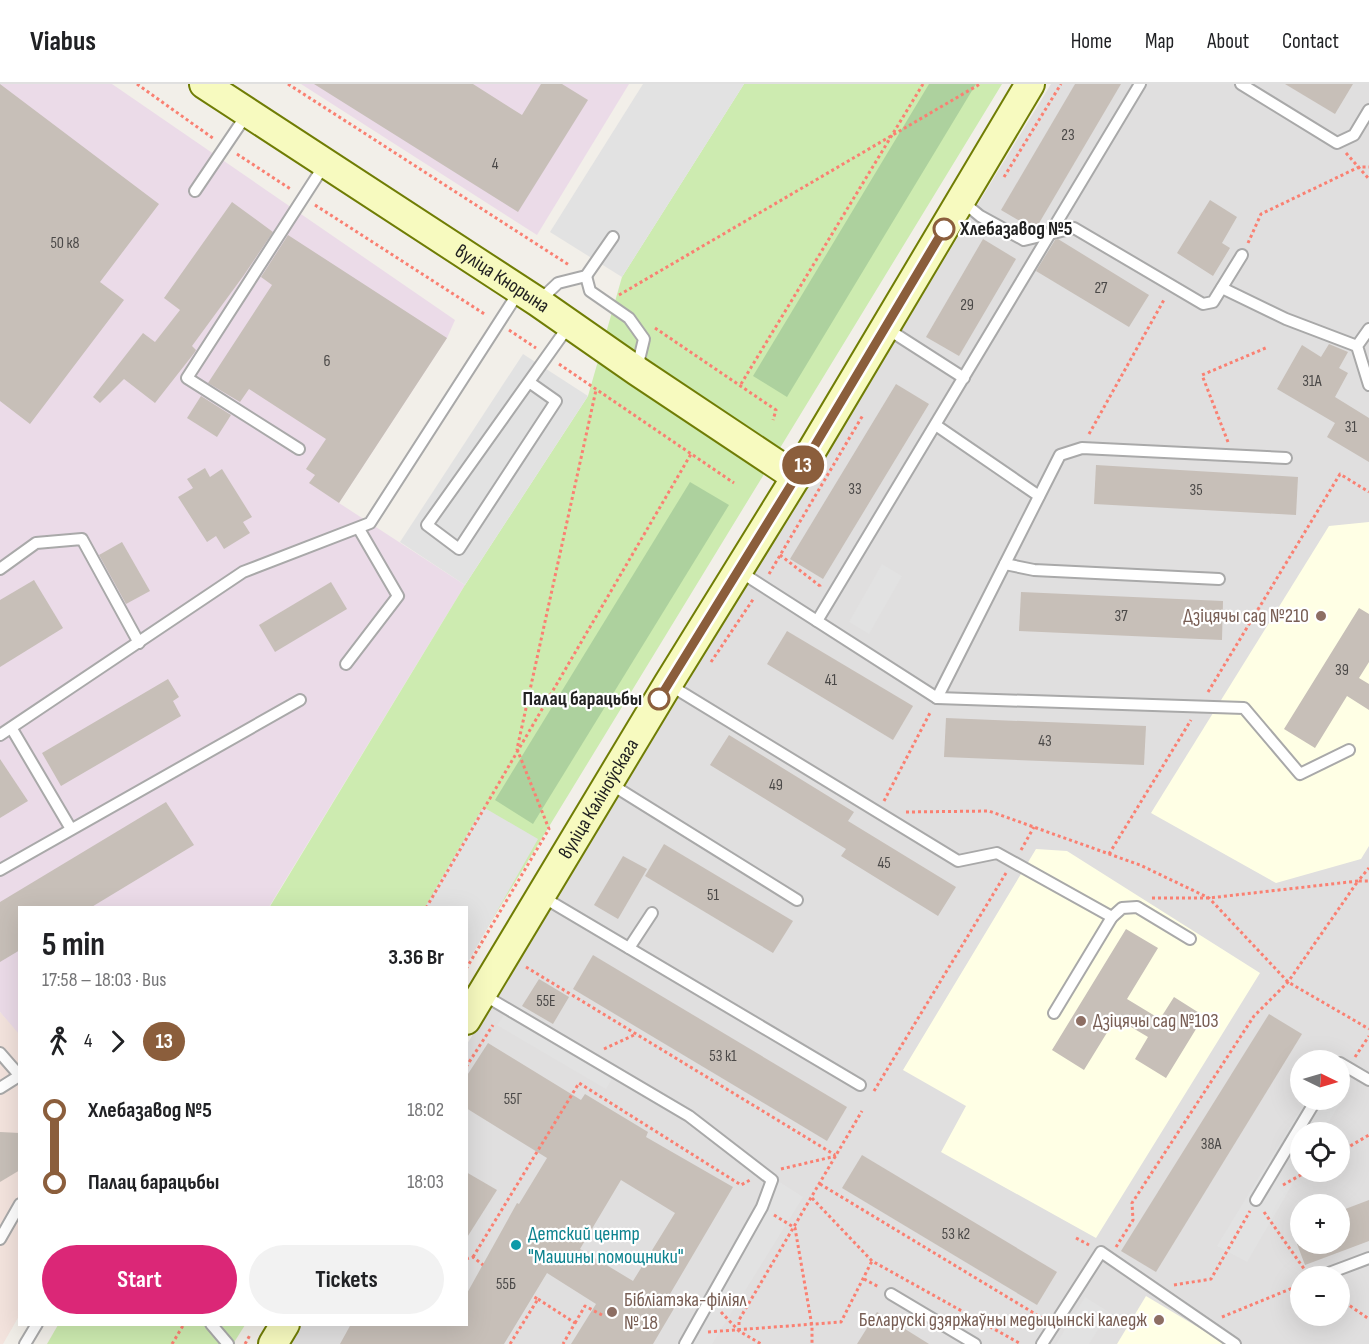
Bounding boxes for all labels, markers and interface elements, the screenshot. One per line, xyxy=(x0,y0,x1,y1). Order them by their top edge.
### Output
text: Viabus xyxy=(30,25,96,58)
text: Home xyxy=(1071,29,1112,54)
text: Map xyxy=(1145,29,1174,54)
text: About xyxy=(1207,29,1249,54)
text: Contact xyxy=(1282,29,1339,54)
house number: 23 xyxy=(1061,126,1075,145)
house number: 4 xyxy=(492,155,499,174)
place label: Хлебазавод №5 xyxy=(959,217,1073,241)
marker: Хлебазавод №5 xyxy=(933,218,955,240)
house number: 50 к8 xyxy=(50,234,80,253)
street label: вуліца Кнорына xyxy=(451,239,554,318)
house number: 27 xyxy=(1094,279,1108,298)
house number: 29 xyxy=(960,296,974,315)
house number: 6 xyxy=(323,352,331,371)
house number: 31А xyxy=(1302,372,1322,391)
house number: 31 xyxy=(1345,418,1358,437)
line badge: 13 xyxy=(776,446,830,484)
text: 13 xyxy=(794,453,812,478)
house number: 33 xyxy=(848,480,862,499)
house number: 35 xyxy=(1189,481,1203,500)
place label: Дзіцячы сад №210 xyxy=(1183,604,1309,628)
house number: 37 xyxy=(1114,607,1128,626)
marker: Дзіцячы сад №210 xyxy=(1314,609,1328,623)
house number: 39 xyxy=(1335,661,1349,680)
house number: 41 xyxy=(825,671,838,690)
place label: Палац барацьбы xyxy=(523,687,642,711)
marker: Палац барацьбы xyxy=(648,688,670,710)
house number: 43 xyxy=(1038,732,1052,751)
street label: вуліца Каліноўскага xyxy=(554,734,644,863)
house number: 49 xyxy=(769,776,783,795)
house number: 45 xyxy=(877,854,891,873)
house number: 51 xyxy=(707,886,719,905)
text: 5 min xyxy=(42,925,105,965)
text: 3.36 Br xyxy=(388,944,444,971)
text: 17:58 – 18:03 · Bus xyxy=(42,968,167,992)
house number: 55Е xyxy=(536,992,556,1011)
place label: Дзіцячы сад №103 xyxy=(1093,1009,1219,1033)
marker: Дзіцячы сад №103 xyxy=(1074,1014,1088,1028)
icon: walk xyxy=(42,1025,75,1058)
icon: forward xyxy=(101,1025,134,1058)
text: 4 xyxy=(84,1029,92,1053)
text: 13 xyxy=(155,1029,173,1054)
house number: 53 к1 xyxy=(709,1047,737,1066)
north arrow xyxy=(1290,1050,1350,1110)
map controls xyxy=(1290,1050,1350,1326)
house number: 55Г xyxy=(504,1090,523,1109)
text: Хлебазавод №5 xyxy=(88,1097,212,1124)
text: 18:02 xyxy=(407,1098,444,1122)
button: locate xyxy=(1290,1122,1350,1182)
house number: 38А xyxy=(1201,1135,1221,1154)
text: Палац барацьбы xyxy=(88,1169,219,1196)
text: 18:03 xyxy=(407,1170,444,1194)
button: + xyxy=(1290,1194,1350,1254)
place label: Детский центр "Машины помощники" xyxy=(528,1222,684,1269)
house number: 53 к2 xyxy=(942,1225,970,1244)
marker: Детский центр "Машины помощники" xyxy=(509,1238,523,1252)
button: Start xyxy=(42,1245,237,1314)
button: Tickets xyxy=(249,1245,444,1314)
button: − xyxy=(1290,1266,1350,1326)
house number: 55Б xyxy=(496,1275,516,1294)
place label: Бібліатэка-філіял № 18 xyxy=(624,1288,747,1335)
marker: Бібліатэка-філіял № 18 xyxy=(605,1305,619,1319)
place label: Беларускі дзяржаўны медыцынскі каледж xyxy=(859,1308,1147,1332)
marker: Беларускі дзяржаўны медыцынскі каледж xyxy=(1152,1313,1166,1327)

